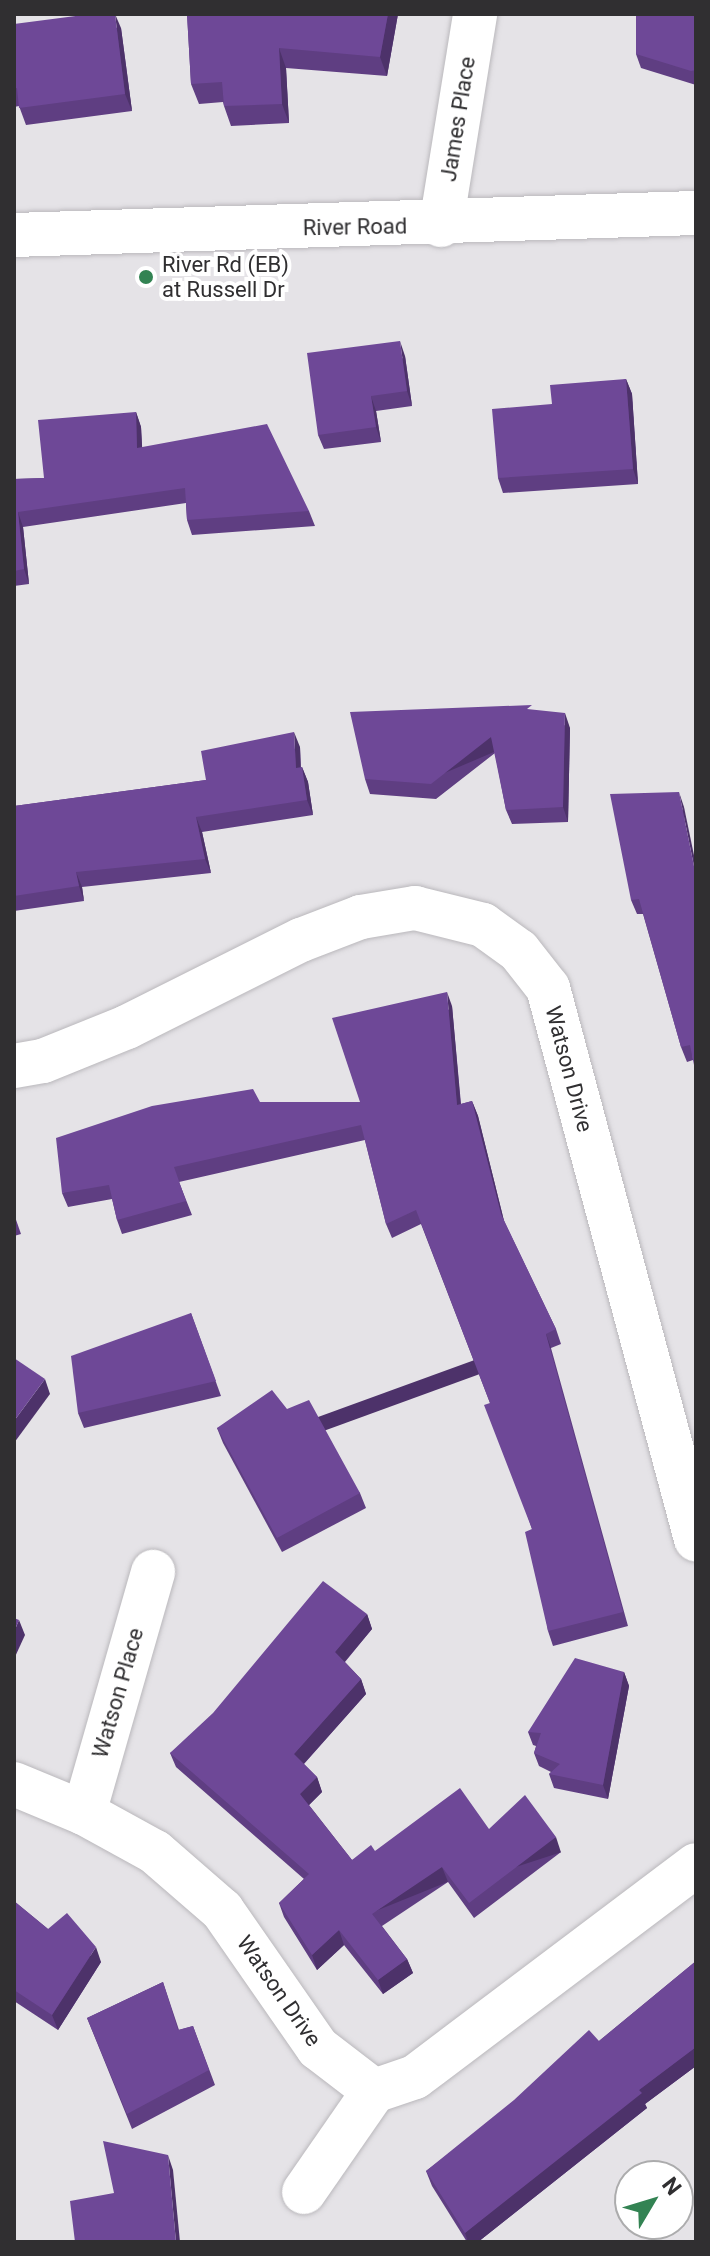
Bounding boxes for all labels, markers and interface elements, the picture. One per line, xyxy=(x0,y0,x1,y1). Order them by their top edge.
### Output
street label: James Place xyxy=(435,55,481,183)
street label: River Road xyxy=(303,213,407,241)
place label: River Rd (EB) at Russell Dr xyxy=(162,251,289,302)
marker: River Rd (EB) at Russell Dr xyxy=(137,268,155,286)
street label: Watson Drive xyxy=(540,1003,598,1135)
street label: Watson Place xyxy=(87,1625,149,1761)
street label: Watson Drive xyxy=(231,1930,327,2052)
north arrow xyxy=(614,2160,694,2240)
text: N xyxy=(657,2172,686,2200)

